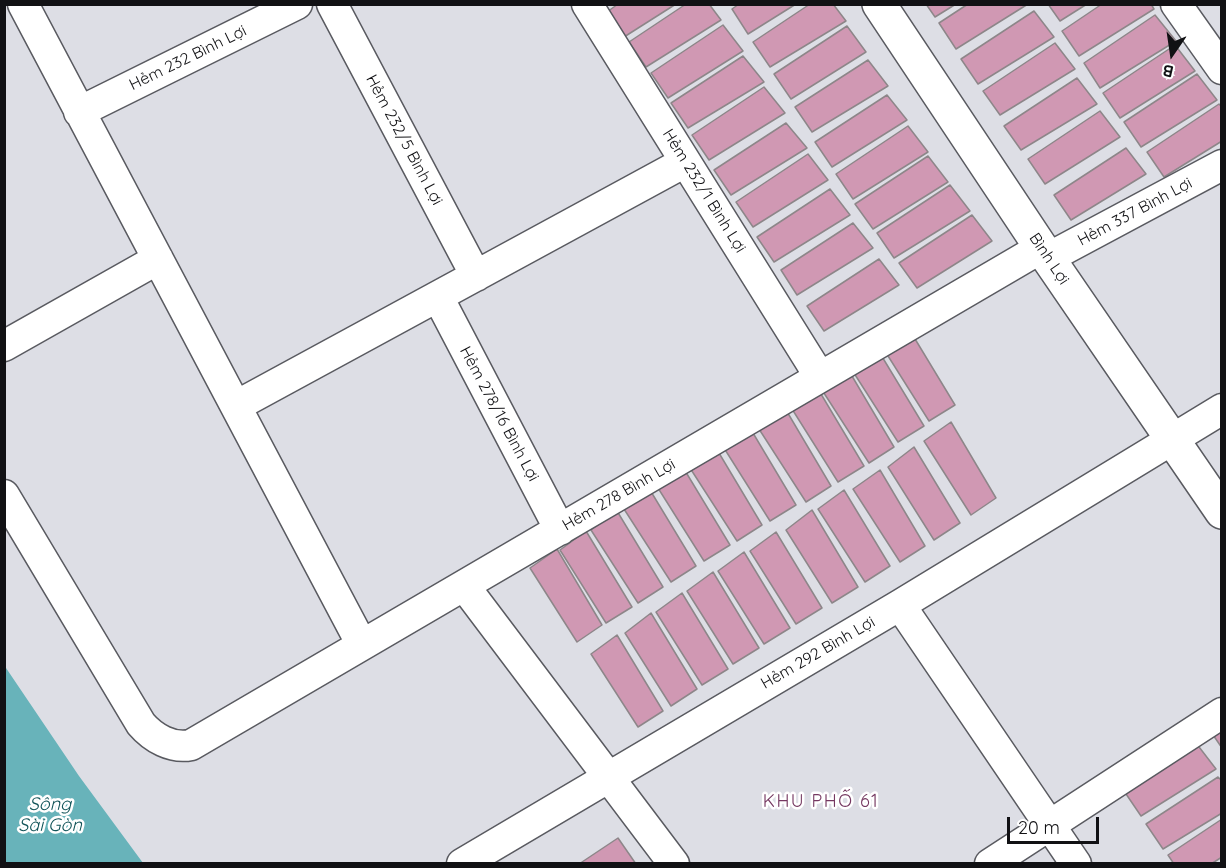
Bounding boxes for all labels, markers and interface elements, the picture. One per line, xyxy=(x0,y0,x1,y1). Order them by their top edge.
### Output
street label: Hẻm 232 Bình Lợi xyxy=(126,21,250,95)
north arrow xyxy=(1142,24,1202,84)
text: B xyxy=(1161,61,1175,82)
street label: Hẻm 232/5 Bình Lợi xyxy=(361,71,447,209)
street label: Hẻm 232/1 Bình Lợi xyxy=(658,126,750,256)
street label: Hẻm 337 Bình Lợi xyxy=(1074,174,1196,250)
street label: Bình Lợi xyxy=(1025,230,1073,288)
street label: Hẻm 278/16 Bình Lợi xyxy=(455,343,543,485)
street label: Hẻm 278 Bình Lợi xyxy=(559,455,679,535)
street label: Hẻm 292 Bình Lợi xyxy=(757,613,879,693)
district label: KHU PHỐ 61 xyxy=(763,791,879,813)
water label: Sông Sài Gòn xyxy=(18,794,82,836)
scale bar xyxy=(1010,805,1102,843)
text: 20 m xyxy=(1018,816,1060,839)

